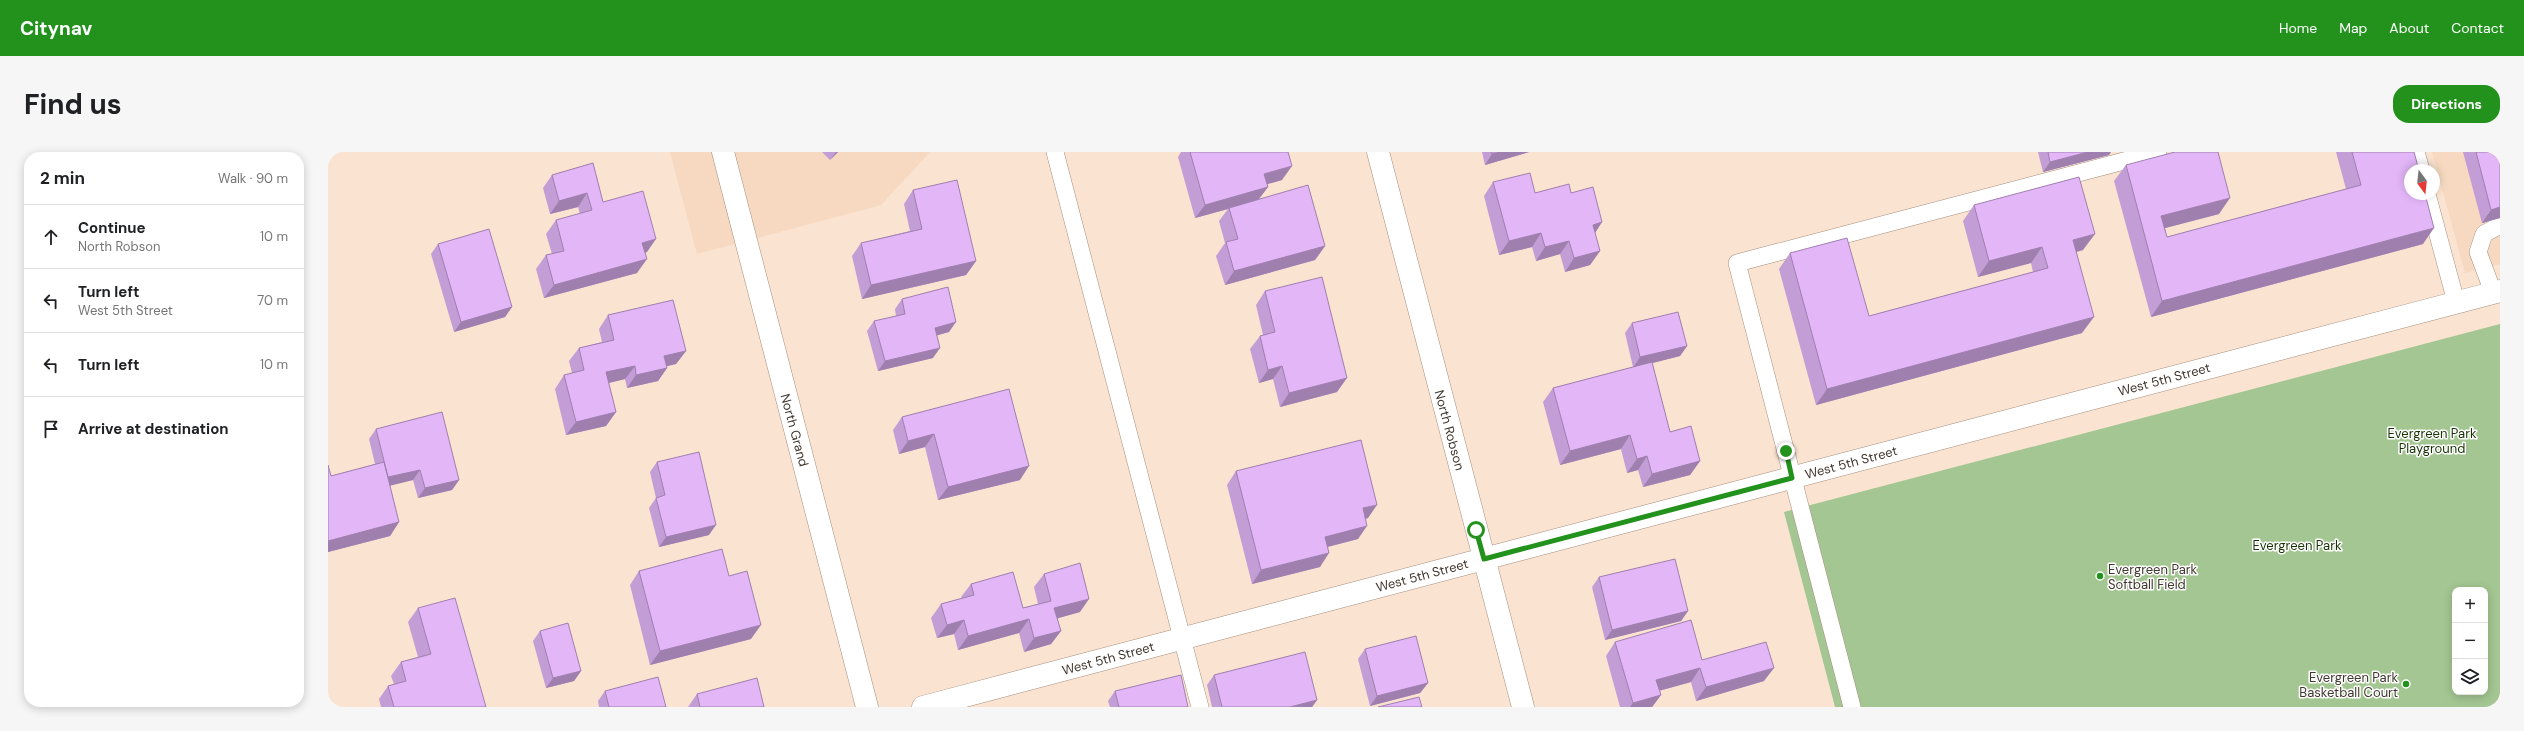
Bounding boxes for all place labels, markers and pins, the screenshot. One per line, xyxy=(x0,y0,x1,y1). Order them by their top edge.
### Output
place label: Evergreen Park Softball Field xyxy=(2108,561,2198,593)
marker: Evergreen Park Softball Field xyxy=(2095,571,2105,581)
place label: Evergreen Park Basketball Court xyxy=(2299,669,2398,701)
marker: Evergreen Park Basketball Court xyxy=(2401,679,2411,689)

